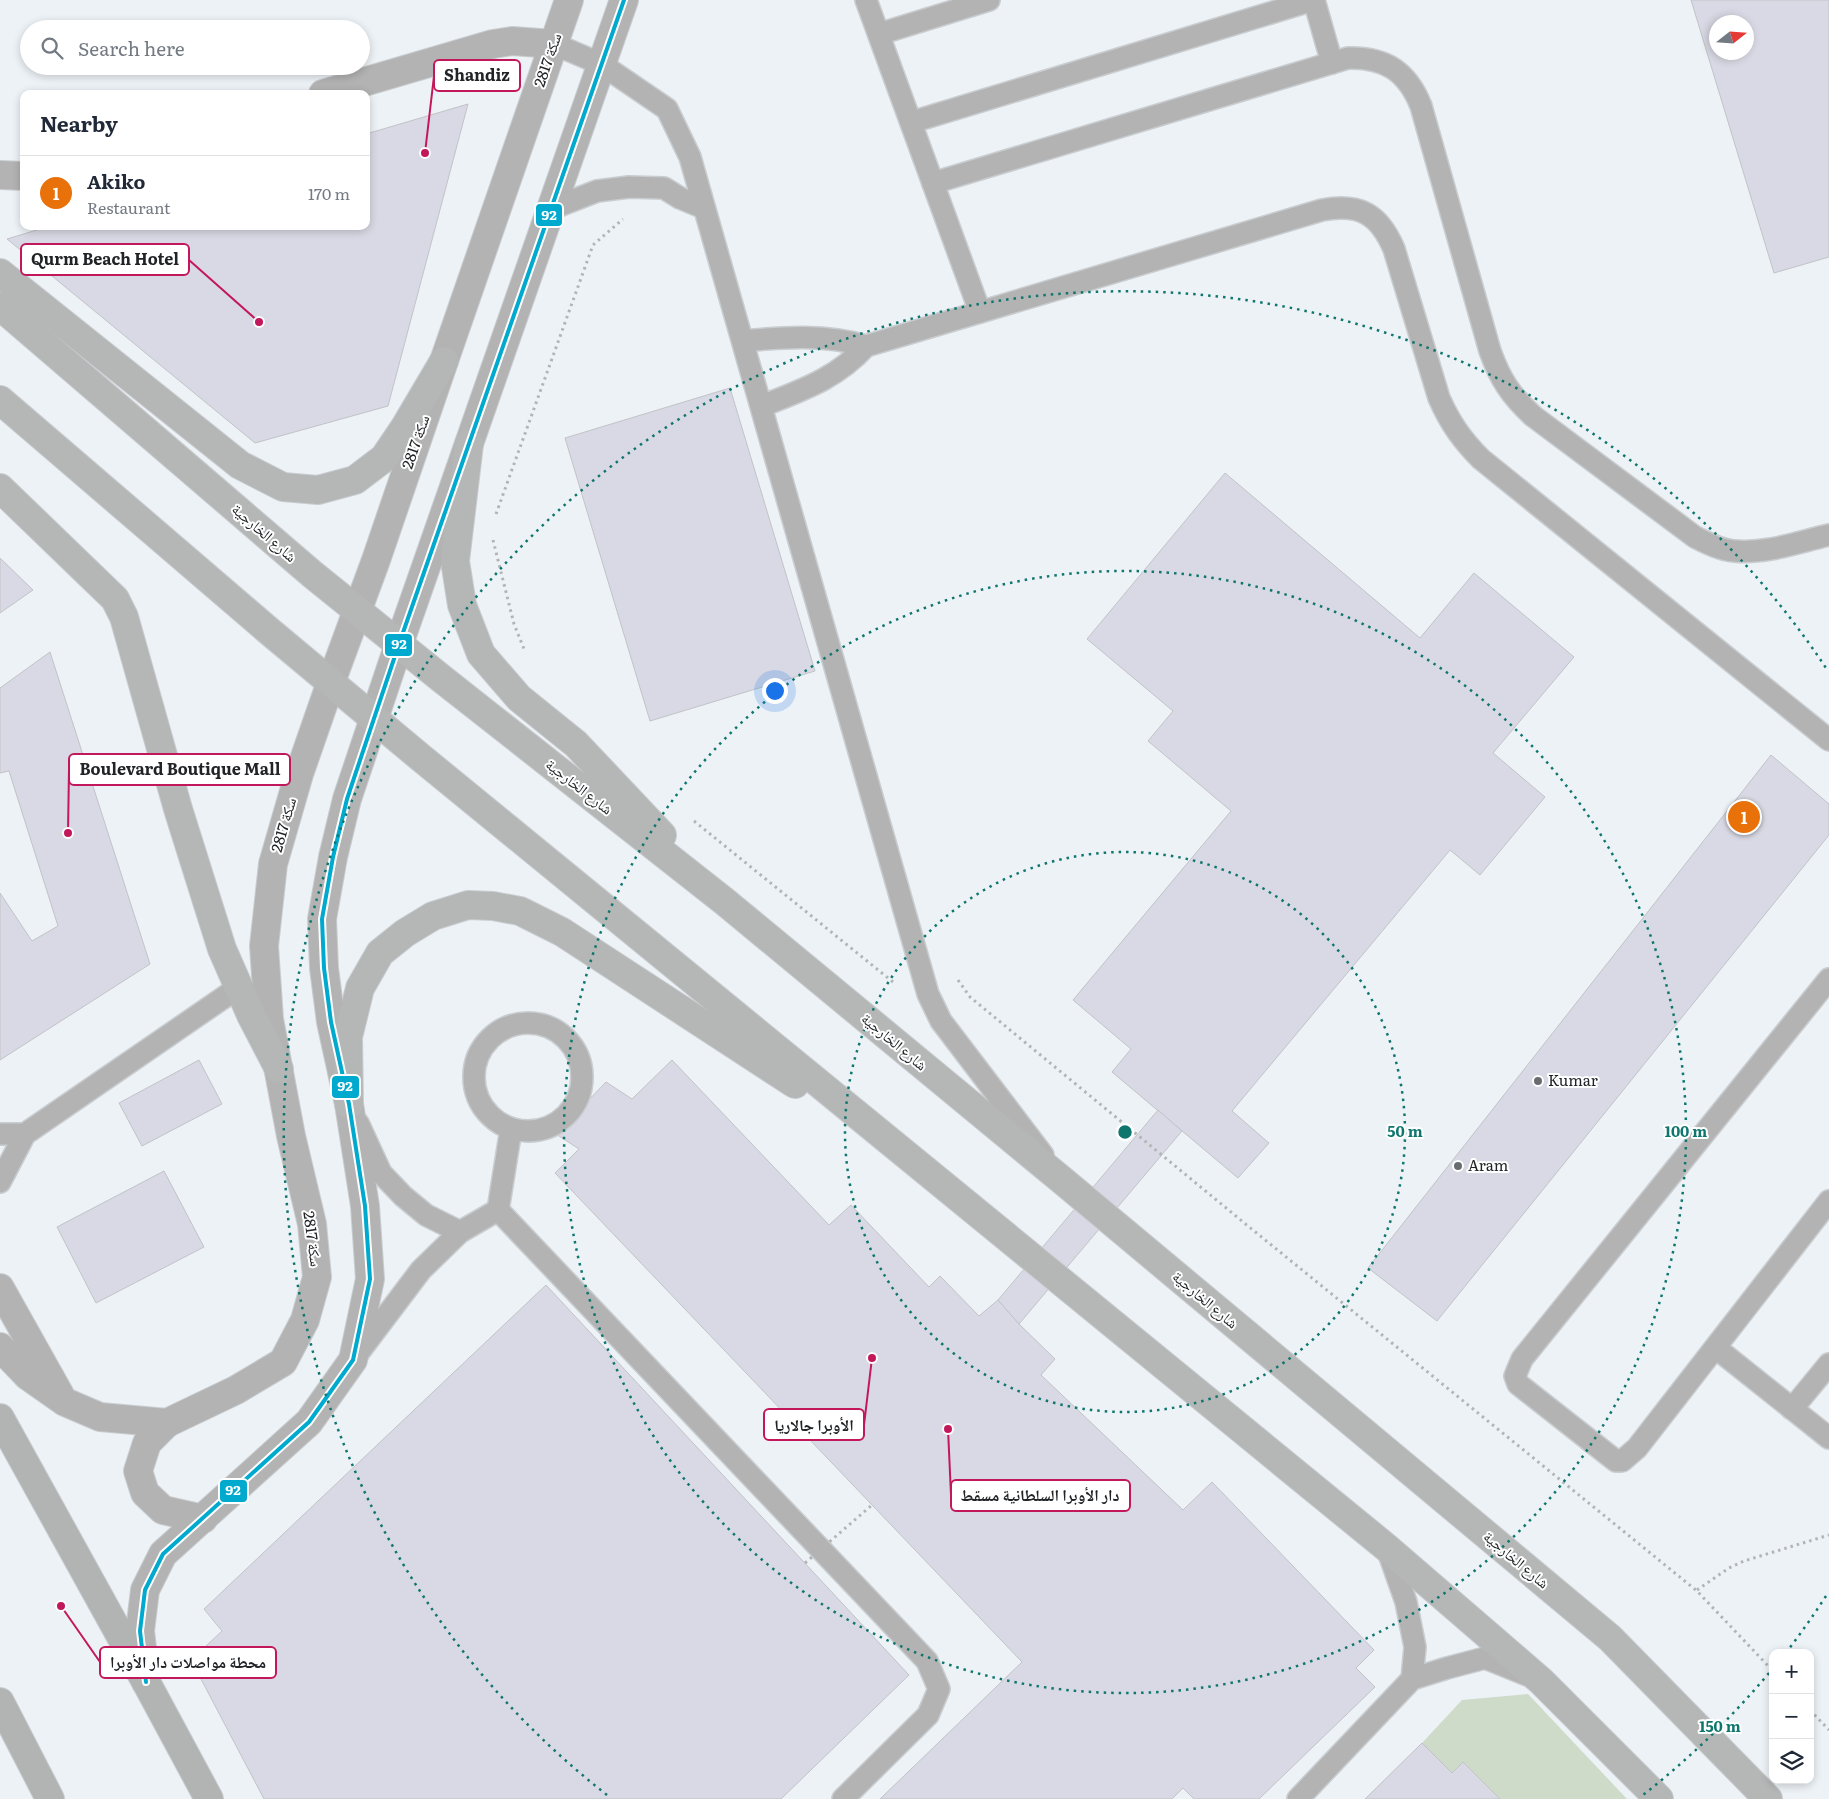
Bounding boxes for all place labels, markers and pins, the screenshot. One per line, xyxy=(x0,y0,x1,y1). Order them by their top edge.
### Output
callout: Shandiz xyxy=(434,60,520,91)
callout: Qurm Beach Hotel xyxy=(21,244,189,275)
callout: Boulevard Boutique Mall xyxy=(69,754,290,785)
pin: 1 xyxy=(1728,798,1760,836)
place label: Kumar xyxy=(1548,1068,1598,1091)
marker: Kumar xyxy=(1532,1075,1544,1087)
centre of rings xyxy=(1116,1123,1134,1141)
place label: Aram xyxy=(1468,1153,1509,1176)
marker: Aram xyxy=(1452,1160,1464,1172)
callout: الأوبرا جالاريا xyxy=(764,1409,864,1440)
callout: دار الأوبرا السلطانية مسقط xyxy=(951,1480,1130,1511)
callout: محطة مواصلات دار الأوبرا xyxy=(100,1647,276,1678)

